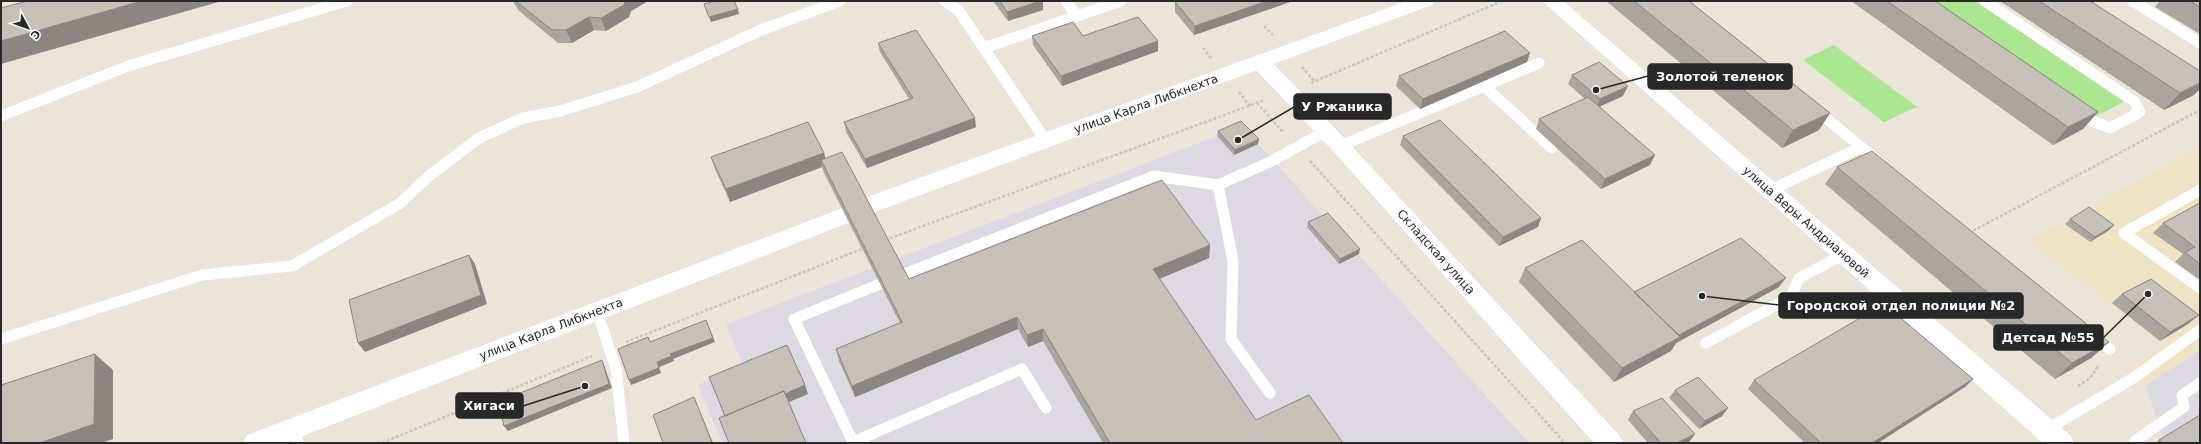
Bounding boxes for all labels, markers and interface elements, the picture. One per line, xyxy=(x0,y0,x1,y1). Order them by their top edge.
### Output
north arrow xyxy=(8,8,48,48)
text: С xyxy=(28,27,43,42)
callout: Золотой теленок xyxy=(1648,64,1792,89)
text: Золотой теленок xyxy=(1656,69,1784,84)
street label: улица Карла Либкнехта xyxy=(1072,71,1220,137)
callout: У Ржаника xyxy=(1294,94,1391,119)
text: У Ржаника xyxy=(1301,99,1383,114)
street label: улица Веры Андриановой xyxy=(1740,163,1872,281)
street label: Складская улица xyxy=(1394,207,1478,297)
callout: Городской отдел полиции №2 xyxy=(1779,293,2023,318)
street label: улица Карла Либкнехта xyxy=(477,295,625,363)
text: Городской отдел полиции №2 xyxy=(1787,298,2015,313)
callout: Детсад №55 xyxy=(1994,325,2103,350)
text: Детсад №55 xyxy=(2001,330,2095,345)
callout: Хигаси xyxy=(456,393,523,418)
text: Хигаси xyxy=(463,398,515,413)

